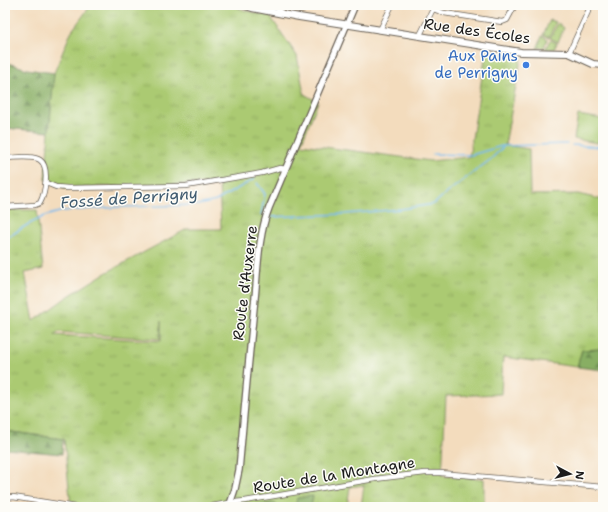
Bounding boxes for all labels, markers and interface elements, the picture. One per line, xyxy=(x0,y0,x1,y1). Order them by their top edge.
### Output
street label: Rue des Écoles xyxy=(422,13,532,48)
place label: Aux Pains de Perrigny xyxy=(435,46,518,83)
marker: Aux Pains de Perrigny xyxy=(521,60,531,70)
water label: Fossé de Perrigny xyxy=(59,183,199,213)
street label: Route d'Auxerre xyxy=(228,224,262,342)
street label: Route de la Montagne xyxy=(252,452,416,498)
north arrow xyxy=(550,454,590,494)
text: N xyxy=(571,470,587,481)

